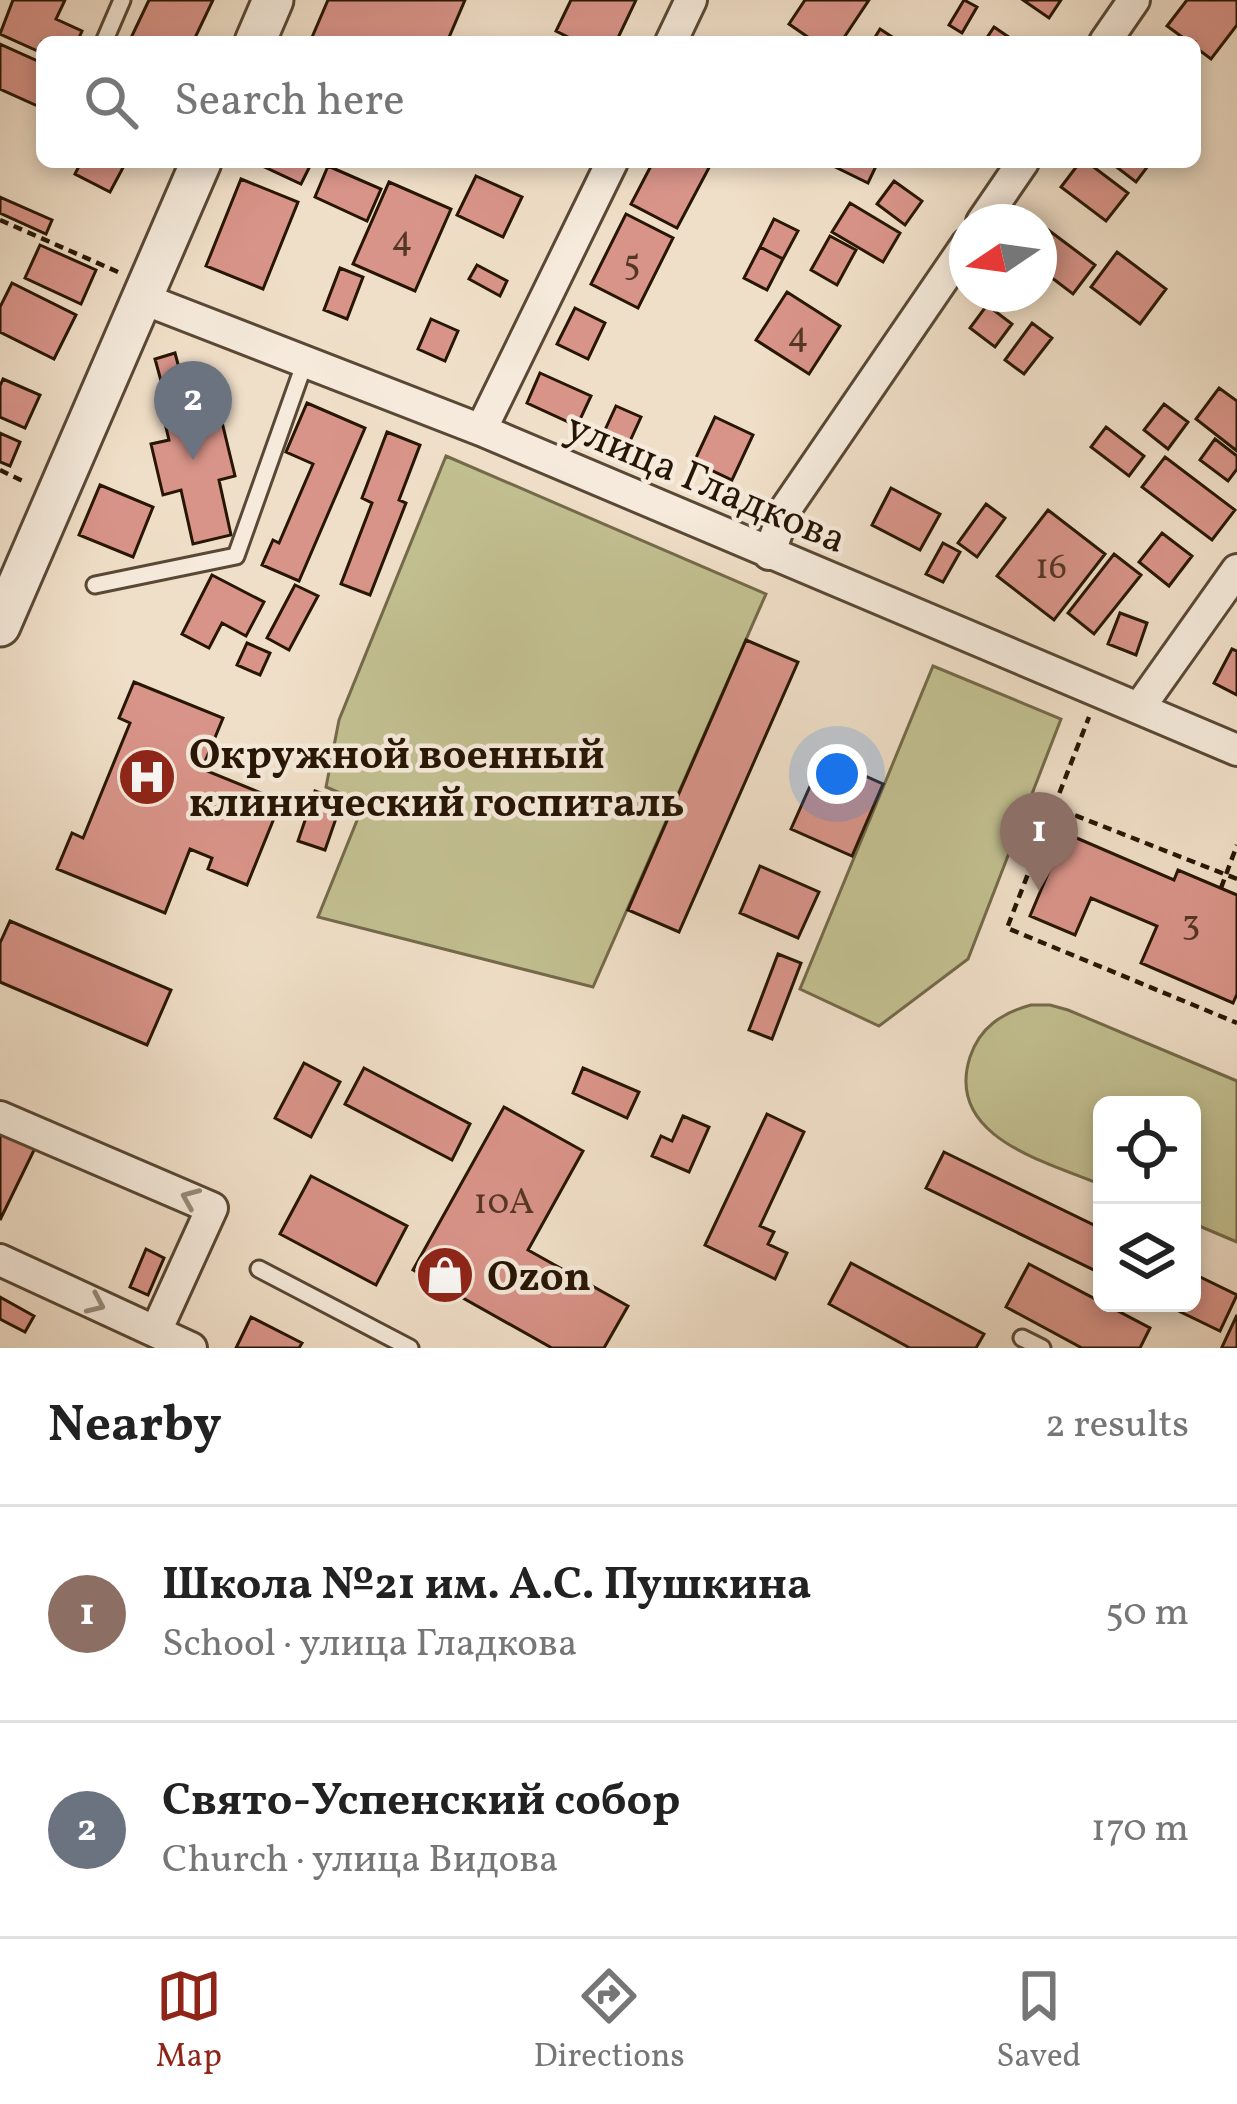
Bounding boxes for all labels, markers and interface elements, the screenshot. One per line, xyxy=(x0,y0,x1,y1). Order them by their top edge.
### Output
search box xyxy=(36,36,1201,168)
icon: search xyxy=(78,69,144,135)
text: Search here xyxy=(174,71,405,134)
north arrow xyxy=(949,204,1057,312)
house number: 4 xyxy=(391,216,413,266)
house number: 5 xyxy=(623,240,641,290)
house number: 4 xyxy=(787,312,809,362)
pin: 2 xyxy=(154,361,232,460)
street label: улица Гладкова xyxy=(556,399,855,571)
house number: 16 xyxy=(1035,544,1067,594)
place label: Окружной военный клинический госпиталь xyxy=(189,728,685,835)
your location xyxy=(807,744,867,804)
hospital icon: Окружной военный клинический госпиталь xyxy=(116,746,178,808)
pin: 1 xyxy=(1000,792,1078,891)
house number: 3 xyxy=(1182,900,1200,950)
map controls xyxy=(1093,1096,1201,1312)
button: locate xyxy=(1093,1096,1201,1204)
house number: 10А xyxy=(474,1179,534,1229)
one-way arrow xyxy=(181,1189,202,1213)
button: layers xyxy=(1093,1204,1201,1312)
shop icon: Ozon xyxy=(414,1244,476,1306)
place label: Ozon xyxy=(487,1250,591,1309)
one-way arrow xyxy=(84,1290,105,1313)
text: Nearby xyxy=(48,1391,222,1462)
text: 2 results xyxy=(1045,1399,1189,1453)
text: Школа №21 им. А.С. Пушкина xyxy=(162,1555,812,1618)
text: 1 xyxy=(79,1587,95,1641)
text: 50 m xyxy=(1105,1587,1189,1641)
text: School · улица Гладкова xyxy=(162,1618,577,1672)
text: Свято-Успенский собор xyxy=(162,1771,681,1834)
text: 2 xyxy=(77,1803,97,1857)
text: 170 m xyxy=(1091,1803,1189,1857)
text: Church · улица Видова xyxy=(162,1834,558,1888)
tab: Map xyxy=(156,1963,222,2081)
tab: Directions xyxy=(533,1963,685,2081)
tab: Saved xyxy=(996,1963,1081,2081)

